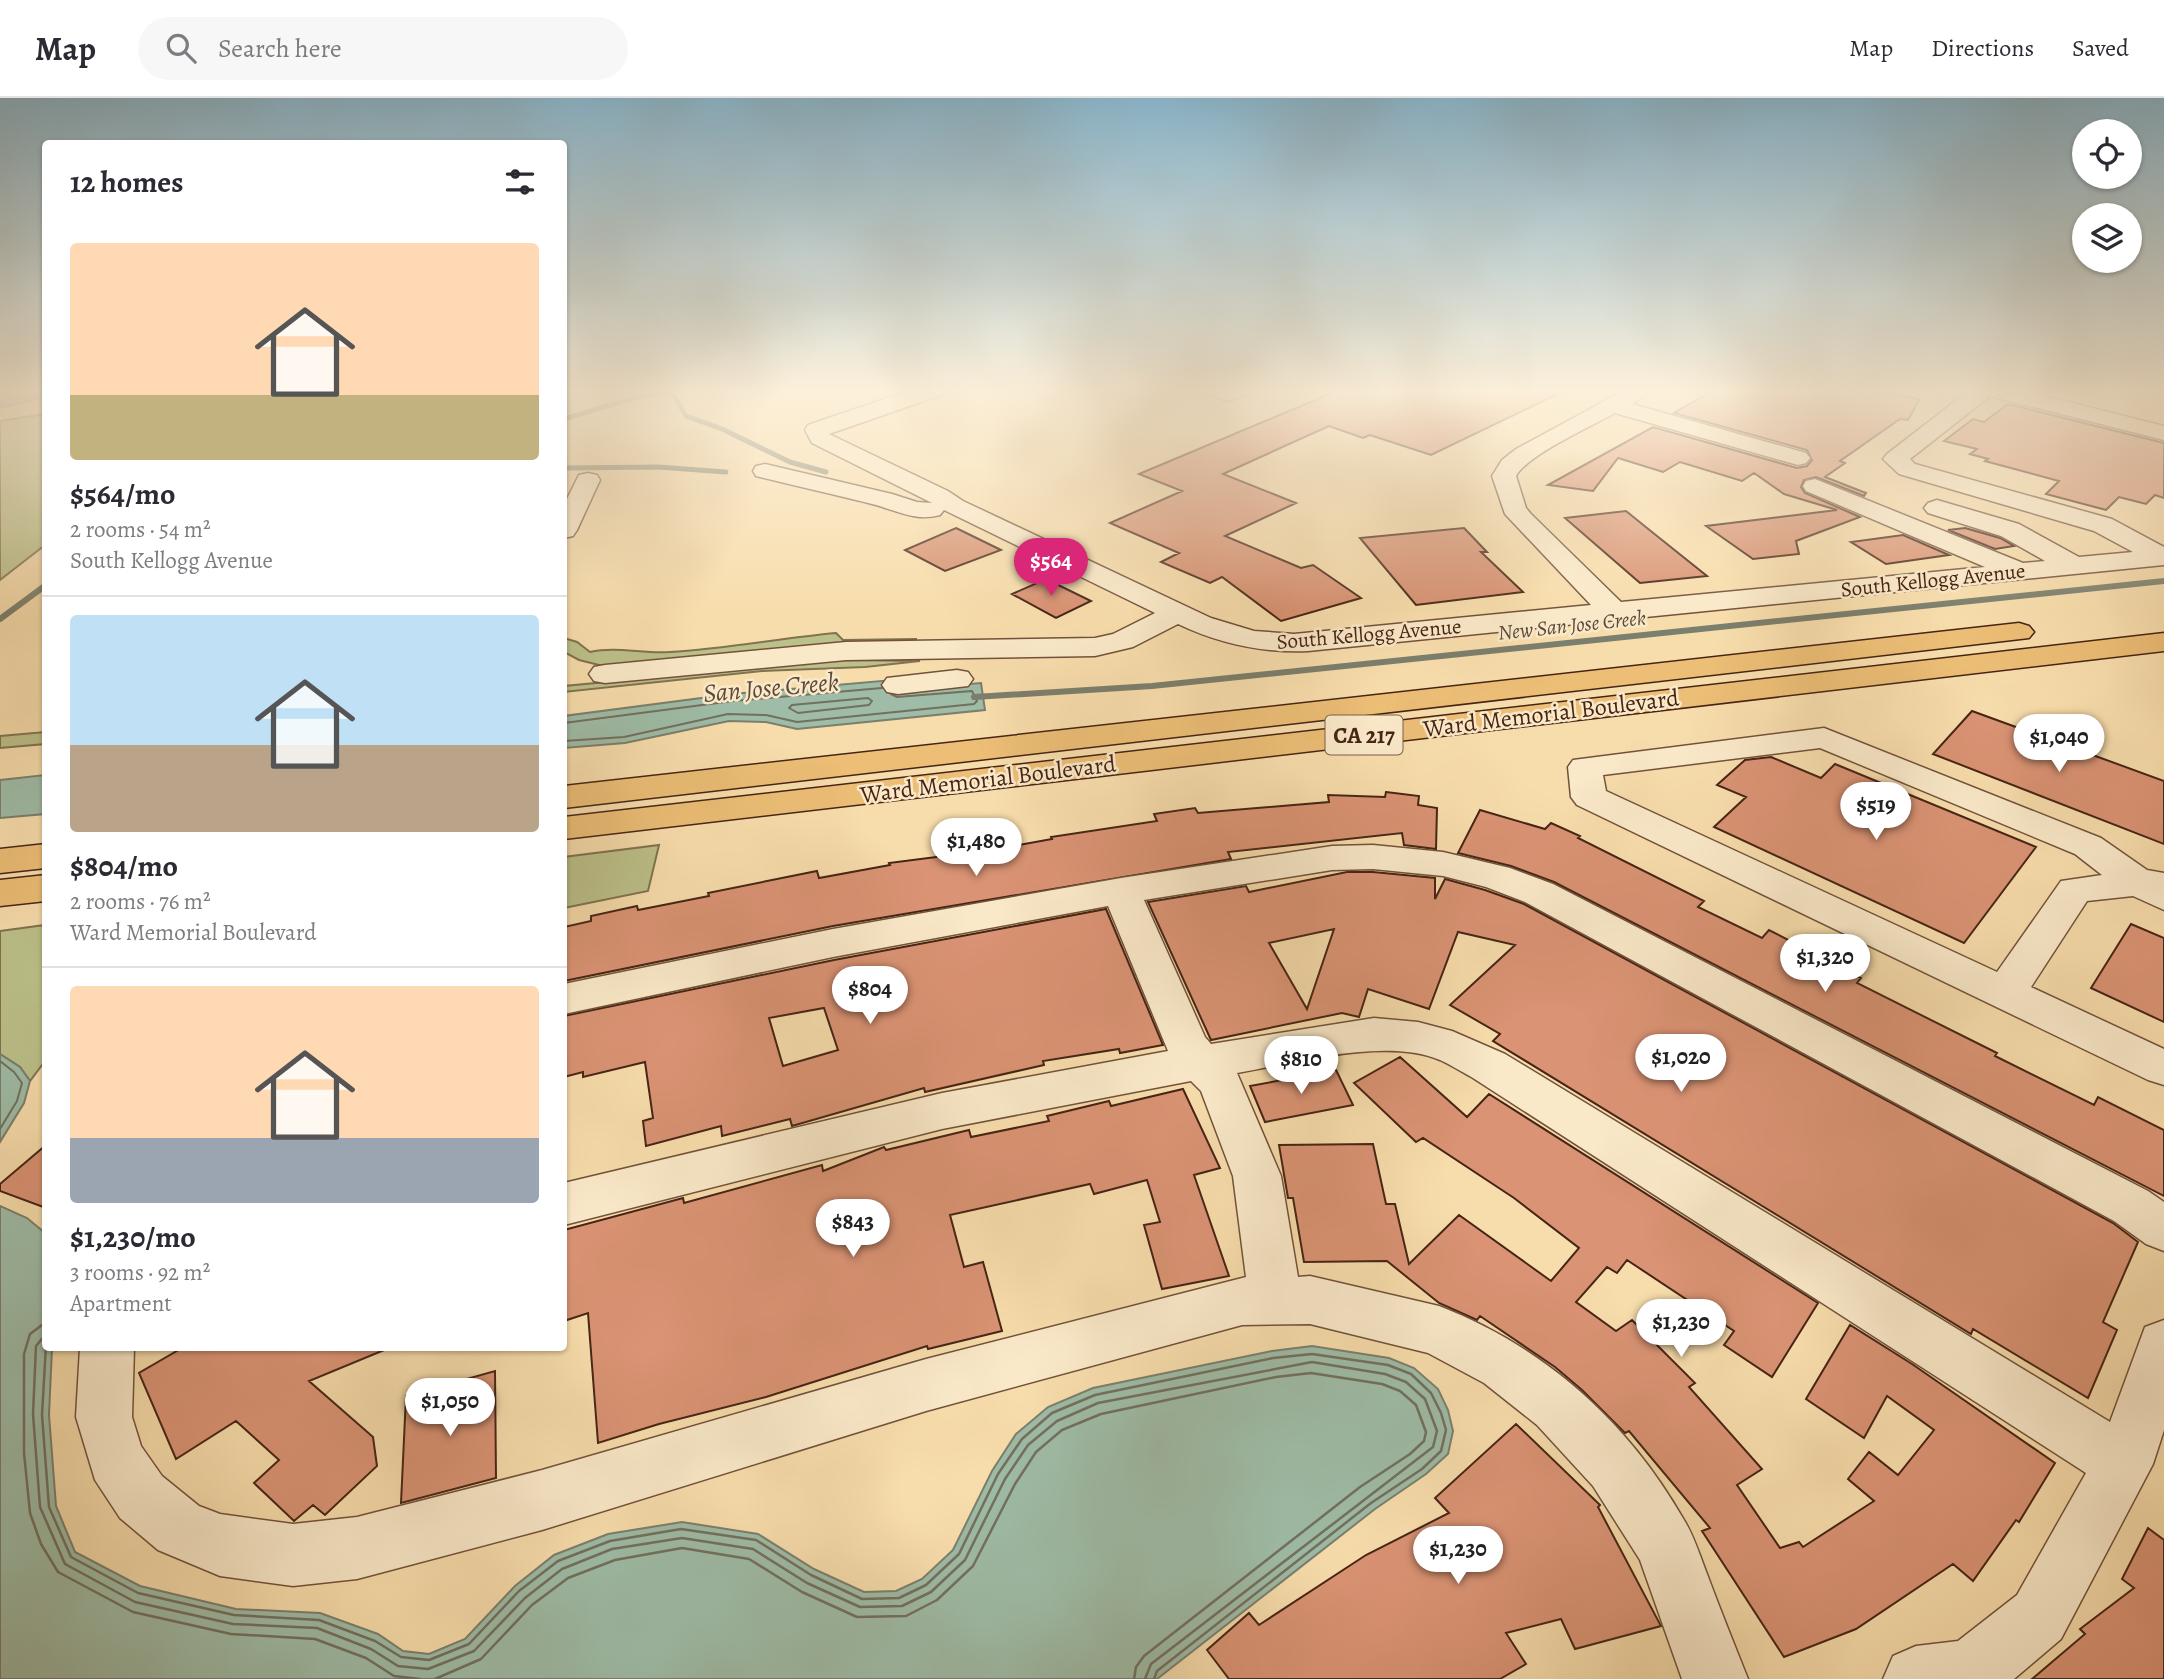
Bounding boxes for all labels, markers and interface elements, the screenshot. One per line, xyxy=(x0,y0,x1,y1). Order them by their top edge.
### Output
search box xyxy=(138,17,628,80)
text: Map xyxy=(35,26,96,71)
icon: search xyxy=(162,29,200,67)
text: Search here xyxy=(218,31,342,66)
text: Map xyxy=(1849,32,1893,64)
text: Directions xyxy=(1931,32,2034,64)
text: Saved xyxy=(2072,32,2129,64)
map controls xyxy=(2072,119,2142,273)
button: locate xyxy=(2072,119,2142,189)
text: 12 homes xyxy=(70,162,183,202)
icon: filters xyxy=(501,163,539,201)
button: layers xyxy=(2072,203,2142,273)
icon: home xyxy=(242,289,368,415)
text: $564/mo xyxy=(70,474,175,514)
text: 2 rooms · 54 m² xyxy=(70,514,211,545)
pin: $564 xyxy=(1010,538,1092,598)
text: South Kellogg Avenue xyxy=(70,545,273,576)
text: $564 xyxy=(1030,545,1072,576)
street label: South Kellogg Avenue xyxy=(1839,556,2027,604)
water label: New San Jose Creek xyxy=(1497,603,1647,647)
street label: South Kellogg Avenue xyxy=(1276,612,1462,656)
icon: home xyxy=(242,661,368,787)
water label: San Jose Creek xyxy=(702,664,840,711)
street label: Ward Memorial Boulevard xyxy=(1420,681,1681,745)
pin: $1,040 xyxy=(2002,714,2116,774)
road number: CA 217 xyxy=(1326,716,1402,754)
text: $1,040 xyxy=(2029,721,2089,752)
street label: Ward Memorial Boulevard xyxy=(857,747,1118,811)
pin: $519 xyxy=(1835,782,1917,842)
text: $519 xyxy=(1856,789,1896,820)
pin: $1,480 xyxy=(919,818,1033,878)
text: $1,480 xyxy=(947,825,1005,856)
text: $804/mo xyxy=(70,846,178,886)
text: 2 rooms · 76 m² xyxy=(70,886,211,917)
text: Ward Memorial Boulevard xyxy=(70,917,317,948)
pin: $1,320 xyxy=(1768,934,1882,994)
text: $1,320 xyxy=(1796,941,1854,972)
pin: $804 xyxy=(829,967,911,1026)
text: $804 xyxy=(848,973,892,1004)
icon: home xyxy=(242,1032,368,1158)
pin: $1,020 xyxy=(1624,1034,1738,1094)
pin: $810 xyxy=(1260,1037,1342,1096)
text: $1,020 xyxy=(1651,1041,1711,1072)
text: $810 xyxy=(1280,1043,1322,1074)
pin: $843 xyxy=(812,1200,894,1259)
text: $843 xyxy=(832,1206,874,1237)
text: $1,230/mo xyxy=(70,1217,196,1257)
text: 3 rooms · 92 m² xyxy=(70,1257,210,1288)
text: Apartment xyxy=(70,1288,172,1319)
pin: $1,230 xyxy=(1624,1300,1738,1359)
text: $1,230 xyxy=(1652,1306,1710,1337)
pin: $1,050 xyxy=(393,1378,507,1438)
text: $1,050 xyxy=(421,1385,479,1416)
pin: $1,230 xyxy=(1401,1526,1515,1586)
text: $1,230 xyxy=(1429,1533,1487,1564)

